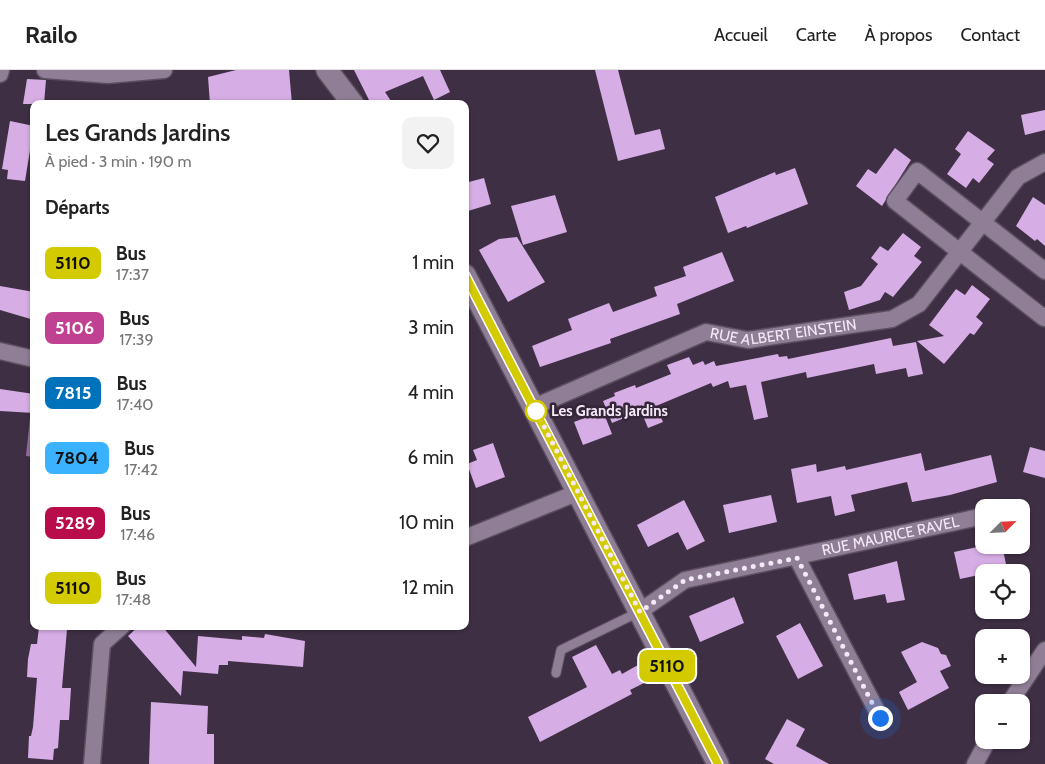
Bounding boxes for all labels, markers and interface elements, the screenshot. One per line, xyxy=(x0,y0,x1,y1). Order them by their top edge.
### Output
text: Railo xyxy=(25,20,78,49)
text: Accueil xyxy=(714,24,768,46)
text: Carte xyxy=(796,24,836,46)
text: À propos xyxy=(864,24,932,46)
text: Contact xyxy=(960,24,1020,46)
button: heart xyxy=(402,117,454,169)
text: Les Grands Jardins xyxy=(45,118,230,147)
text: À pied · 3 min · 190 m xyxy=(45,152,192,171)
text: Départs xyxy=(45,196,110,219)
text: Bus xyxy=(116,242,146,265)
text: 1 min xyxy=(412,251,454,274)
text: 5110 xyxy=(55,252,91,274)
text: 17:37 xyxy=(116,265,149,284)
text: Bus xyxy=(119,307,149,330)
street label: RUE ALBERT EINSTEIN xyxy=(709,315,858,349)
text: 3 min xyxy=(408,316,454,339)
text: 5106 xyxy=(55,317,94,339)
text: 17:39 xyxy=(119,330,153,349)
text: Bus xyxy=(116,372,147,395)
text: 4 min xyxy=(407,381,454,404)
text: 7815 xyxy=(55,382,91,404)
text: 17:40 xyxy=(116,395,153,414)
marker: Les Grands Jardins xyxy=(525,400,547,422)
place label: Les Grands Jardins xyxy=(551,402,668,420)
text: Bus xyxy=(124,437,154,460)
text: 6 min xyxy=(408,446,454,469)
text: 7804 xyxy=(55,447,99,469)
text: 17:42 xyxy=(124,460,158,479)
north arrow xyxy=(975,499,1030,554)
map controls xyxy=(975,499,1030,749)
text: Bus xyxy=(120,502,151,525)
text: 10 min xyxy=(399,511,454,534)
text: 5289 xyxy=(55,512,95,534)
street label: RUE MAURICE RAVEL xyxy=(820,512,961,560)
text: 17:46 xyxy=(120,525,155,544)
button: locate xyxy=(975,564,1030,619)
text: Bus xyxy=(116,567,146,590)
text: 12 min xyxy=(402,576,454,599)
text: 5110 xyxy=(55,577,91,599)
text: 17:48 xyxy=(116,590,151,609)
button: + xyxy=(975,629,1030,684)
line badge: 5110 xyxy=(632,650,702,682)
text: 5110 xyxy=(649,655,685,677)
button: − xyxy=(975,694,1030,749)
your location xyxy=(868,706,893,731)

